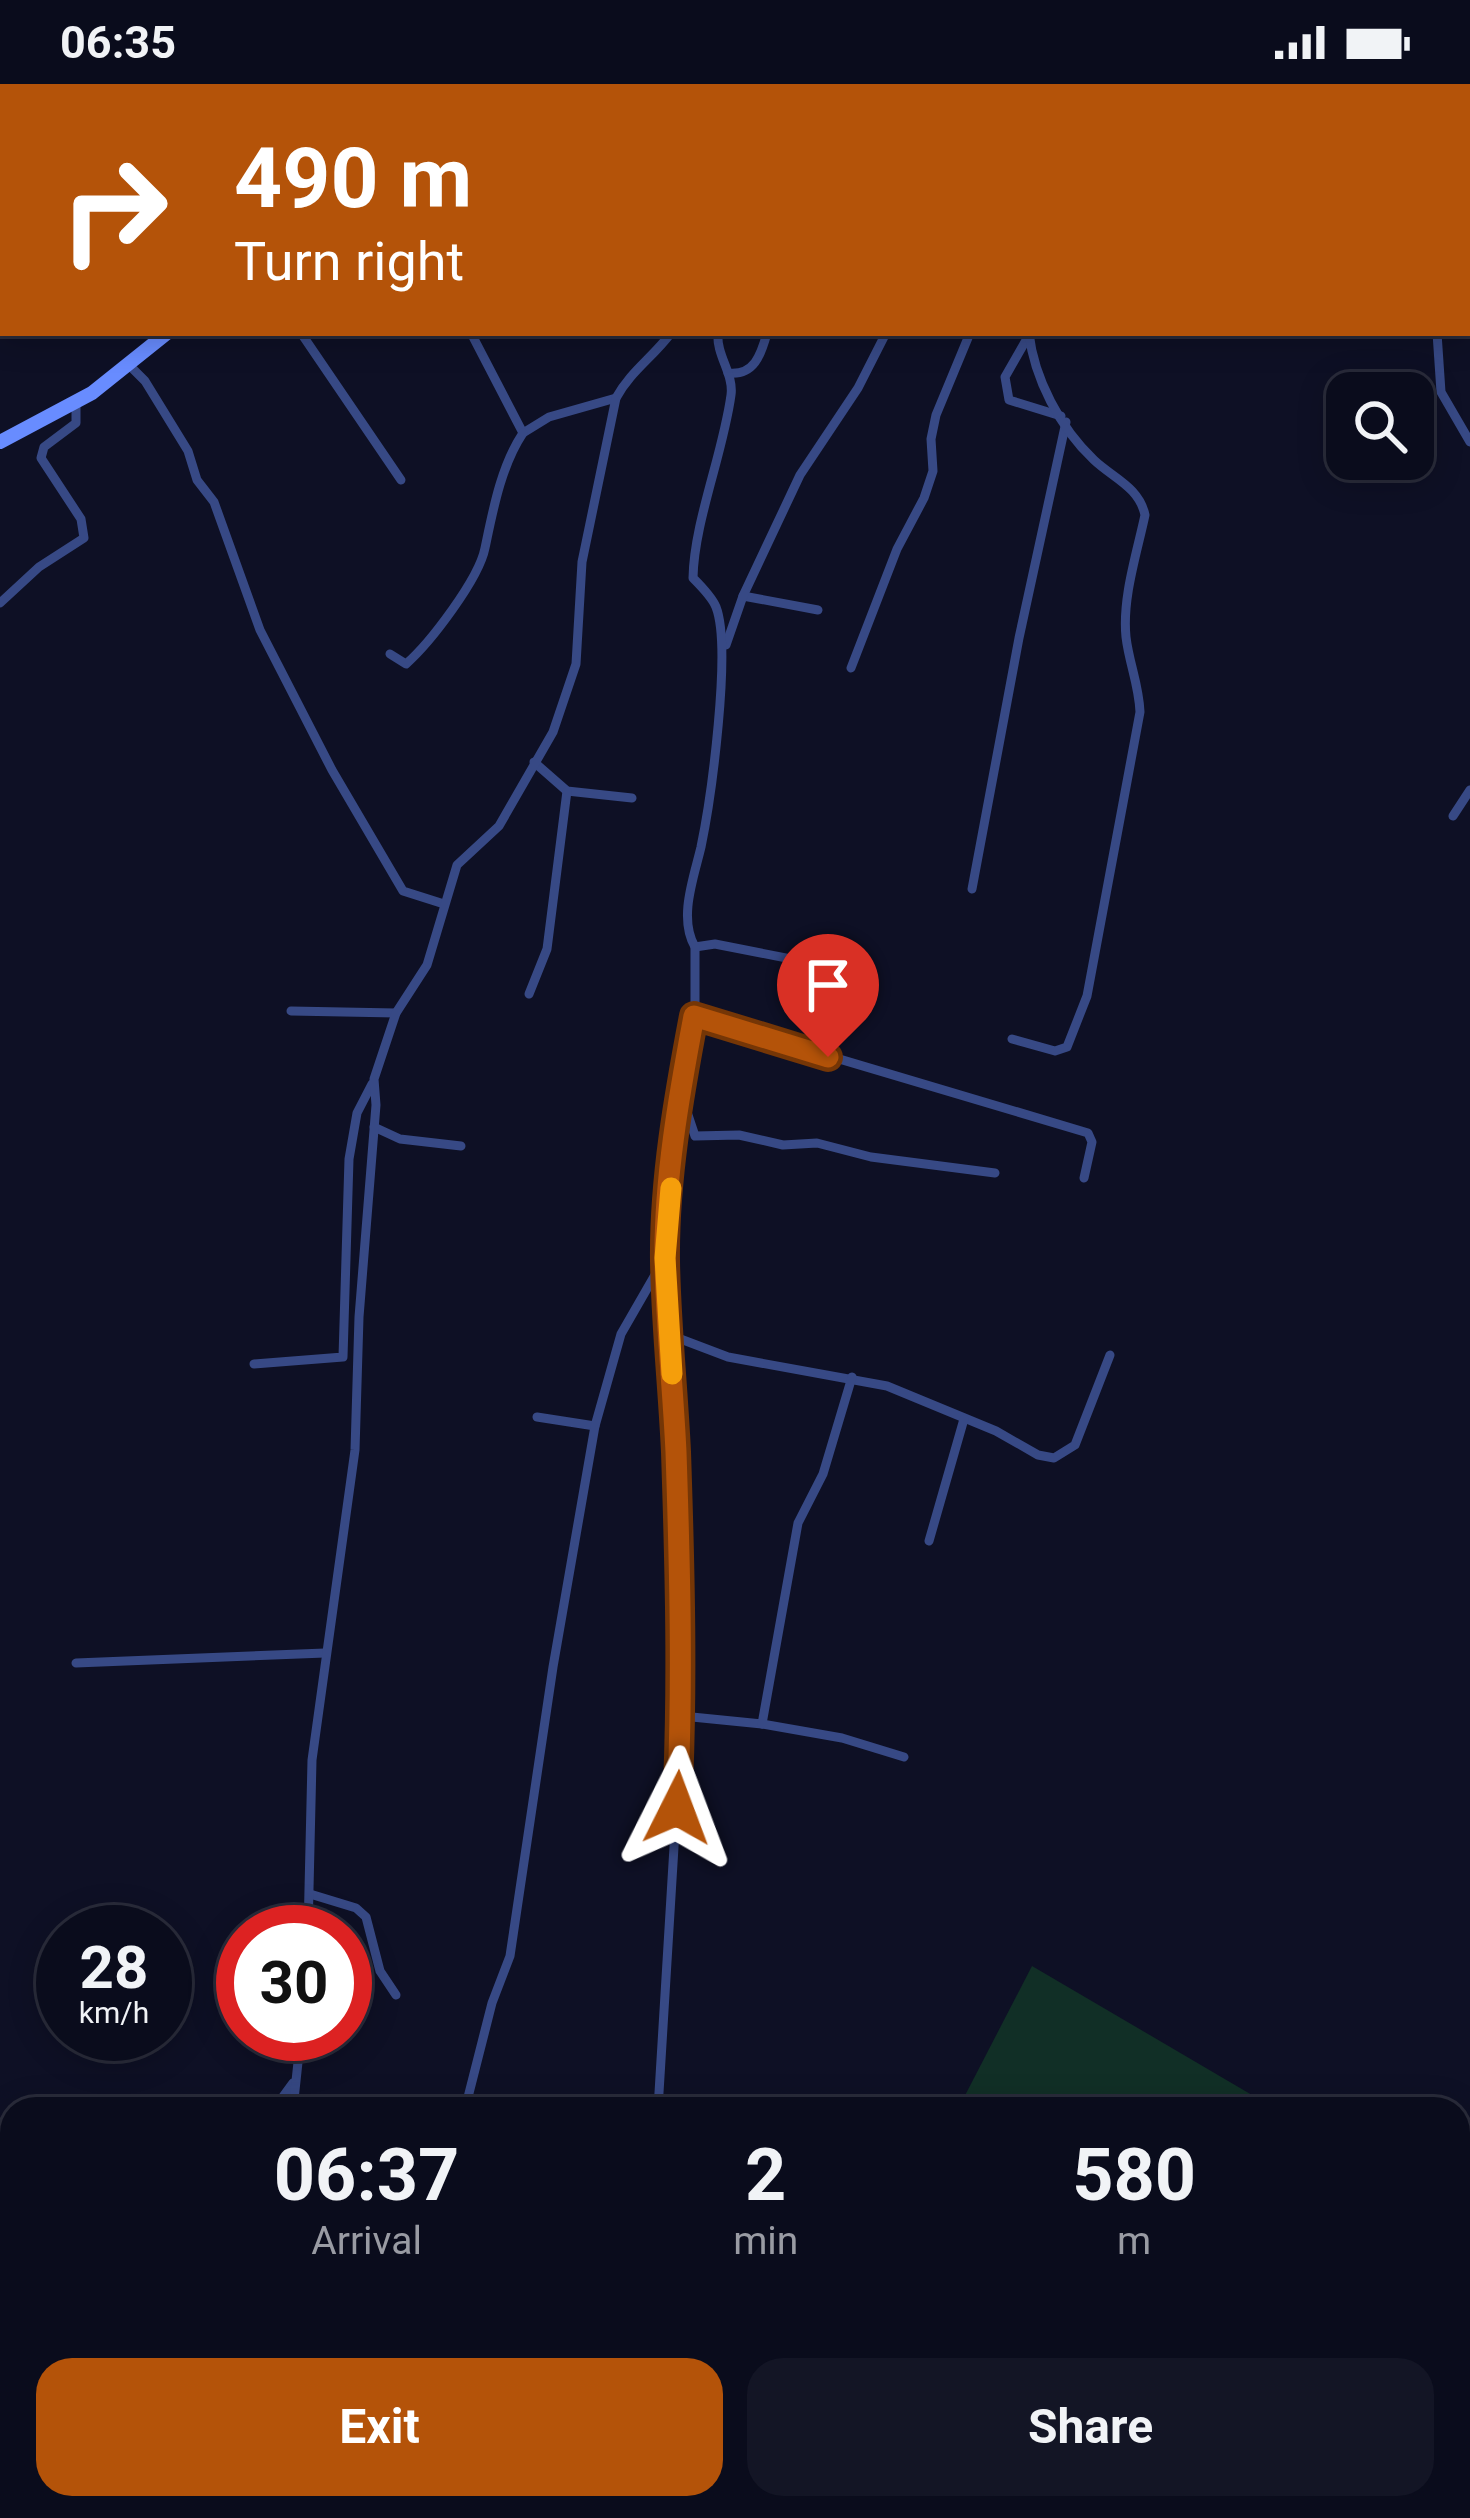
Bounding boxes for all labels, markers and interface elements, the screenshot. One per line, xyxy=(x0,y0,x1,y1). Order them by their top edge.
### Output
text: 06:35 xyxy=(60,16,176,69)
text: 490 m xyxy=(234,129,472,228)
icon: right xyxy=(36,132,192,288)
text: Turn right xyxy=(234,230,464,293)
map controls xyxy=(1326,372,1434,480)
button: search xyxy=(1326,372,1434,480)
pin xyxy=(777,934,879,1057)
icon: arrive xyxy=(795,952,861,1018)
position arrow xyxy=(614,1745,740,1871)
speed limit sign: 30 xyxy=(216,1905,372,2061)
text: 28 xyxy=(80,1932,148,2003)
text: km/h xyxy=(79,1995,149,2030)
text: 06:37 xyxy=(274,2133,459,2218)
text: 2 xyxy=(745,2133,786,2218)
text: 580 xyxy=(1072,2133,1196,2218)
text: Arrival xyxy=(311,2218,422,2264)
text: min xyxy=(733,2218,798,2264)
text: m xyxy=(1117,2218,1151,2264)
button: Exit xyxy=(36,2358,723,2496)
button: Share xyxy=(747,2358,1434,2496)

